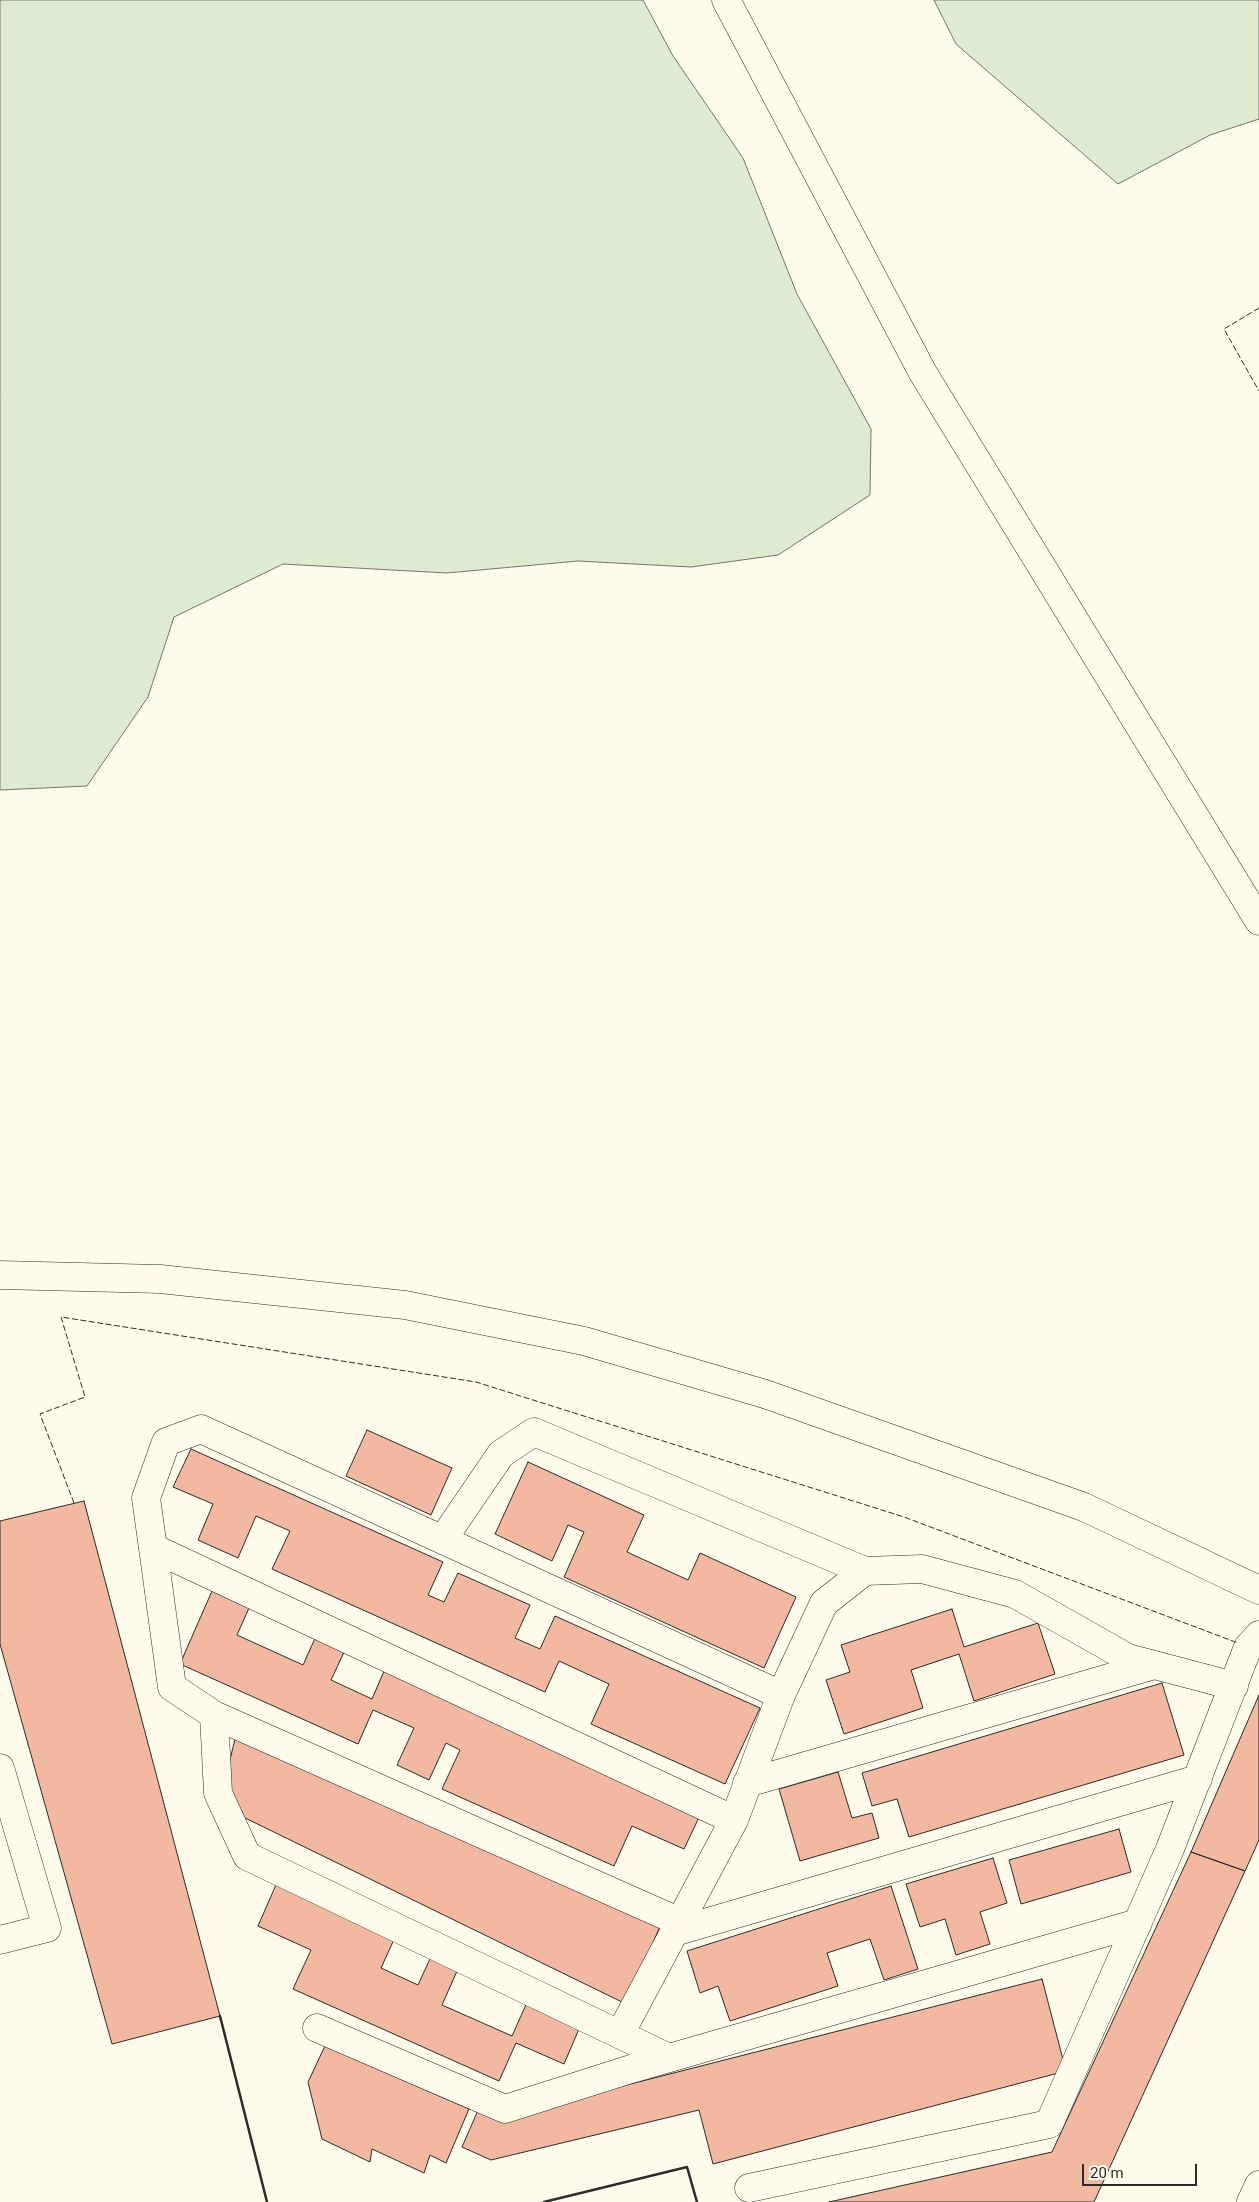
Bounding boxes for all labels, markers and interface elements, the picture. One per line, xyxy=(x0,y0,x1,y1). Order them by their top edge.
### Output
scale bar xyxy=(1084,2154,1199,2186)
text: 20 m xyxy=(1090,2164,1124,2182)

